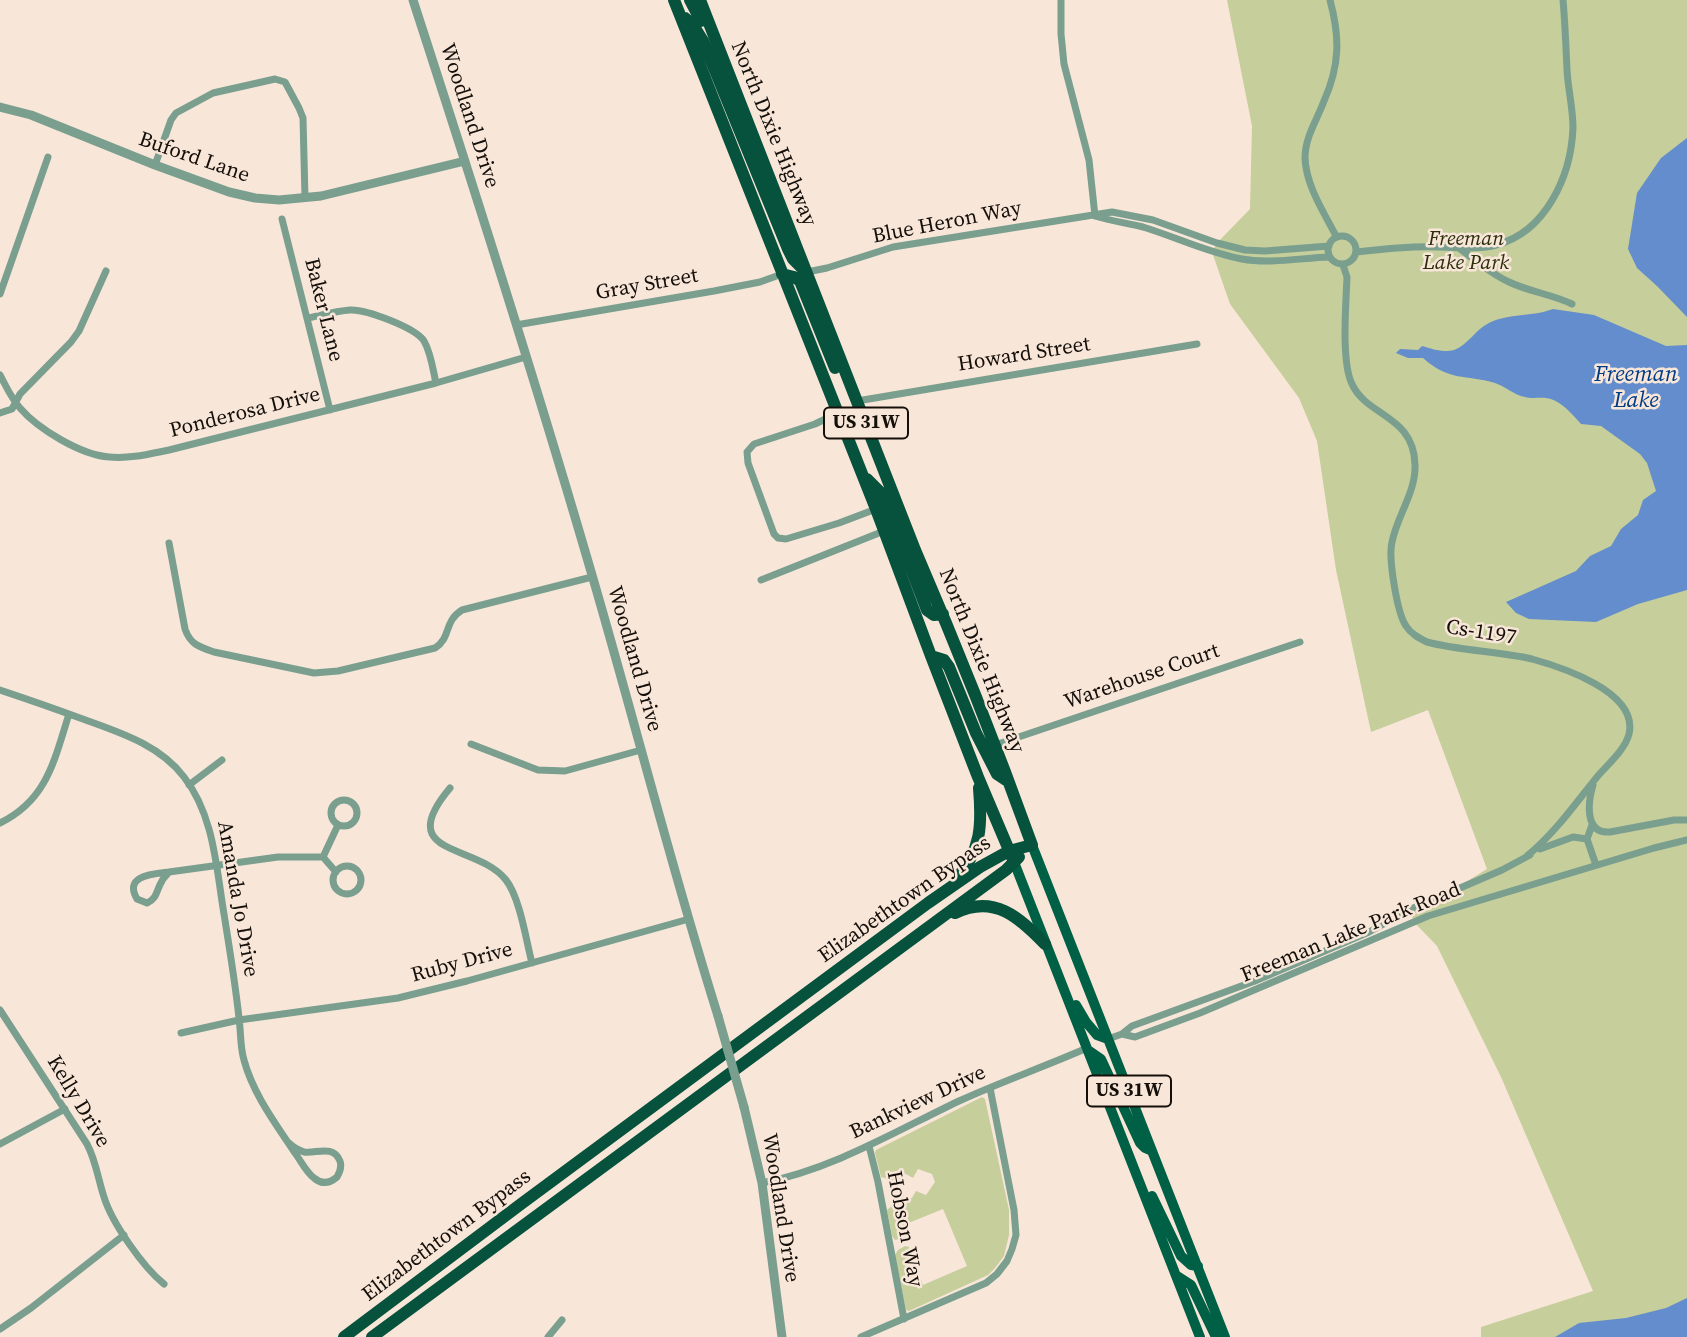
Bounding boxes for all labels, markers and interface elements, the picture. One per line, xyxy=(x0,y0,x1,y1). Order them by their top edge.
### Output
street label: North Dixie Highway xyxy=(724,38,822,230)
street label: Woodland Drive xyxy=(434,41,504,191)
street label: Buford Lane xyxy=(135,127,253,189)
street label: Blue Heron Way xyxy=(870,196,1024,250)
park label: Freeman Lake Park xyxy=(1423,227,1509,277)
street label: Baker Lane xyxy=(298,256,348,364)
street label: Gray Street xyxy=(594,264,700,306)
street label: Howard Street xyxy=(956,332,1092,378)
water label: Freeman Lake xyxy=(1594,361,1678,415)
street label: Ponderosa Drive xyxy=(167,382,323,444)
road number: US 31W xyxy=(824,408,908,438)
street label: North Dixie Highway xyxy=(932,565,1030,757)
street label: Woodland Drive xyxy=(601,583,667,735)
street label: Cs-1197 xyxy=(1444,615,1518,651)
street label: Warehouse Court xyxy=(1061,639,1223,715)
street label: Amanda Jo Drive xyxy=(211,819,263,979)
street label: Elizabethtown Bypass xyxy=(814,831,996,969)
street label: Freeman Lake Park Road xyxy=(1238,877,1464,989)
street label: Ruby Drive xyxy=(409,937,515,989)
street label: Kelly Drive xyxy=(41,1052,115,1152)
street label: Bankview Drive xyxy=(846,1061,990,1145)
road number: US 31W xyxy=(1087,1076,1171,1106)
street label: Woodland Drive xyxy=(756,1132,804,1284)
street label: Elizabethtown Bypass xyxy=(358,1164,536,1308)
street label: Hobson Way xyxy=(880,1169,928,1289)

